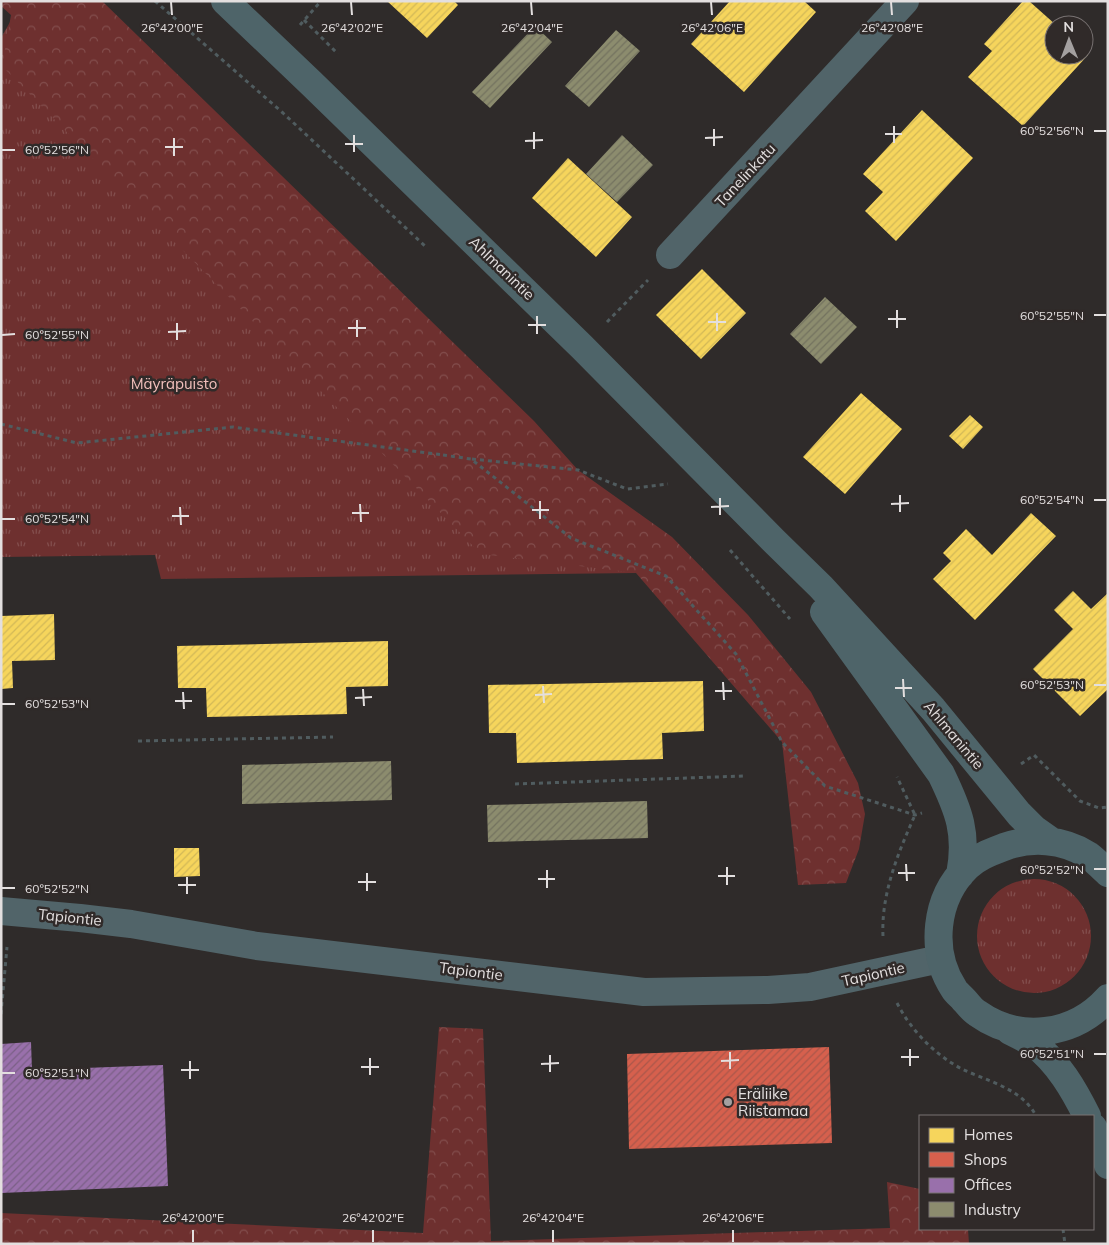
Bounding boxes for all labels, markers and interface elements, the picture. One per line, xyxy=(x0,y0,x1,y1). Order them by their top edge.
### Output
north arrow xyxy=(1044,15,1094,65)
text: N xyxy=(1063,18,1074,36)
text: 26°42'00"E xyxy=(141,20,203,35)
text: 26°42'02"E xyxy=(321,20,383,35)
text: 26°42'04"E xyxy=(501,20,563,35)
text: 26°42'06"E xyxy=(681,20,743,35)
text: 26°42'08"E xyxy=(861,20,923,35)
text: 60°52'56"N xyxy=(1020,123,1084,138)
street label: Tanelinkatu xyxy=(711,139,779,211)
text: 60°52'56"N xyxy=(25,142,89,157)
street label: Ahlmanintie xyxy=(465,232,539,304)
text: 60°52'55"N xyxy=(1020,308,1084,323)
text: 60°52'55"N xyxy=(25,327,89,342)
park label: Mäyräpuisto xyxy=(131,374,217,393)
text: 60°52'54"N xyxy=(1020,492,1084,507)
text: 60°52'54"N xyxy=(25,511,89,526)
text: 60°52'53"N xyxy=(1020,677,1084,692)
text: 60°52'53"N xyxy=(25,696,89,711)
street label: Ahlmanintie xyxy=(920,697,988,773)
text: 60°52'52"N xyxy=(1020,862,1084,877)
text: 60°52'52"N xyxy=(25,881,89,896)
street label: Tapiontie xyxy=(37,904,103,930)
street label: Tapiontie xyxy=(438,958,504,984)
street label: Tapiontie xyxy=(840,958,906,990)
text: 60°52'51"N xyxy=(1020,1046,1084,1061)
text: 60°52'51"N xyxy=(25,1065,89,1080)
place label: Eräliike Riistamaa xyxy=(738,1084,808,1120)
marker: Eräliike Riistamaa xyxy=(722,1096,734,1108)
legend xyxy=(919,1115,1094,1230)
text: Homes xyxy=(964,1125,1013,1144)
text: Shops xyxy=(964,1150,1007,1169)
text: Offices xyxy=(964,1175,1012,1194)
text: Industry xyxy=(964,1200,1021,1219)
text: 26°42'00"E xyxy=(162,1210,224,1225)
text: 26°42'02"E xyxy=(342,1210,404,1225)
text: 26°42'04"E xyxy=(522,1210,584,1225)
text: 26°42'06"E xyxy=(702,1210,764,1225)

